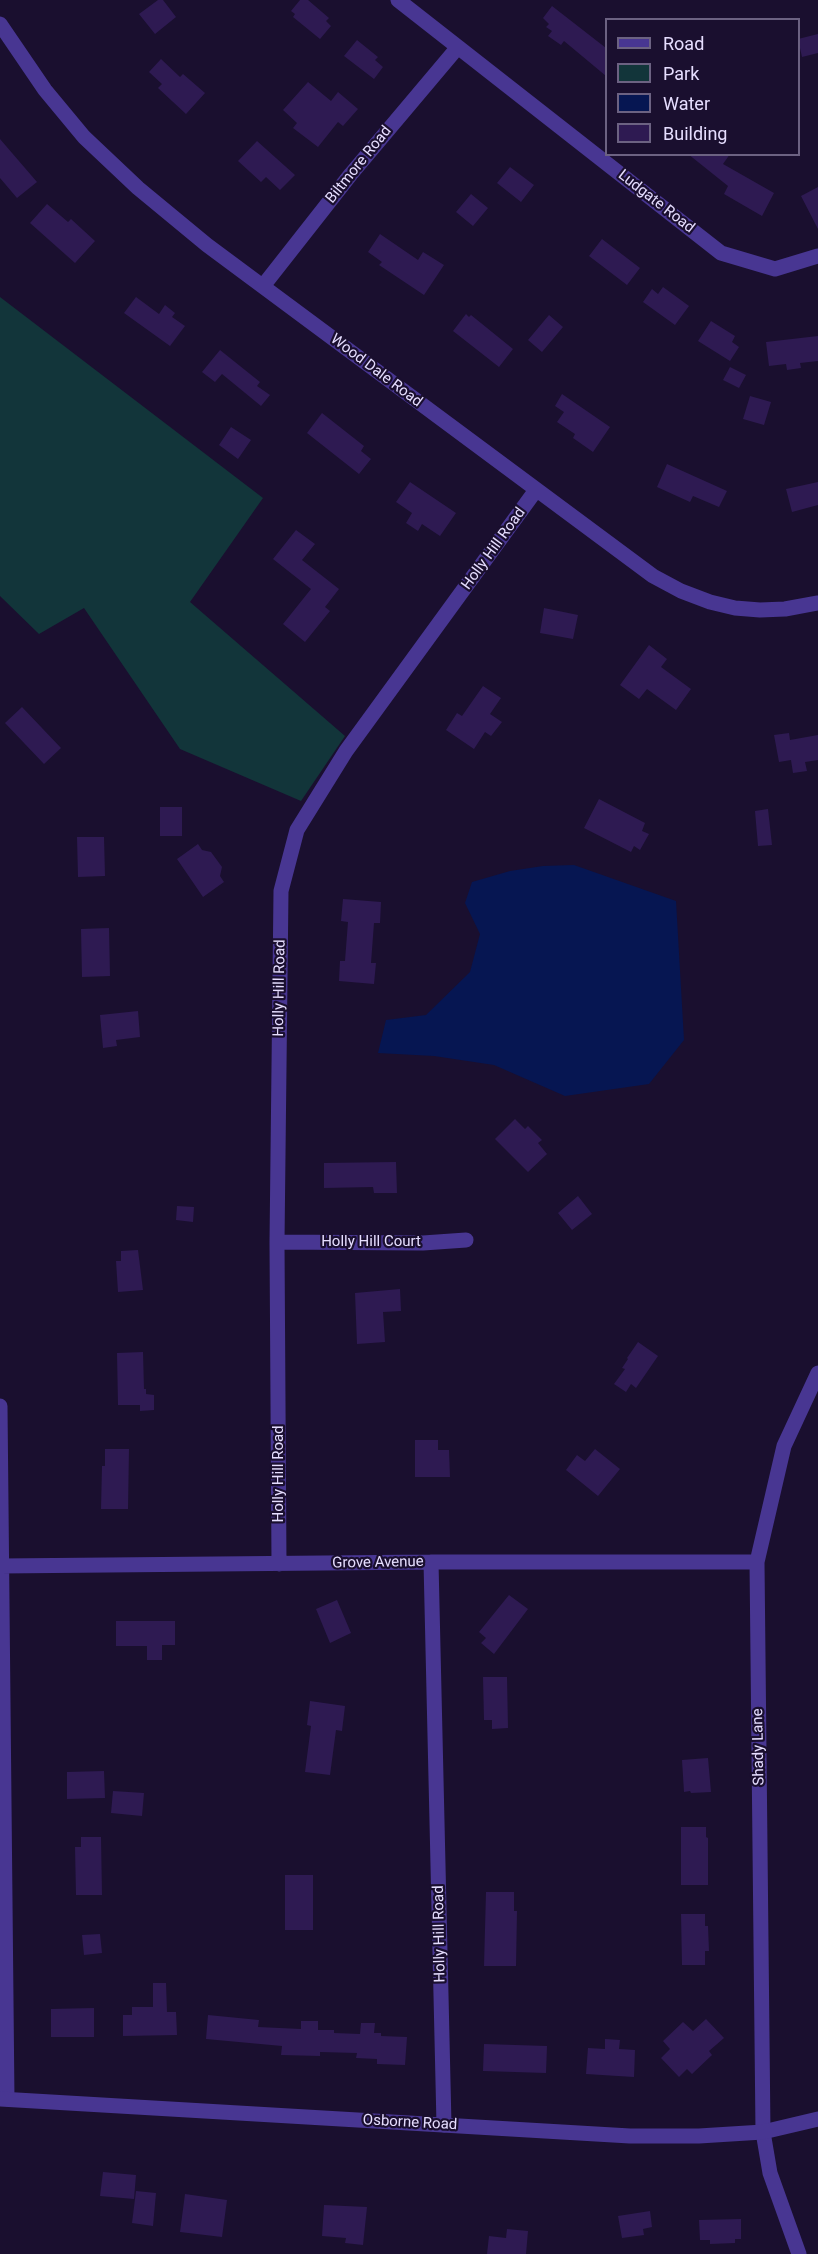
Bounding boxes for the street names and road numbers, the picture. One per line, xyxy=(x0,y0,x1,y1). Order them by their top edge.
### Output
street label: Biltmore Road xyxy=(322,123,396,207)
street label: Ludgate Road xyxy=(614,167,698,237)
street label: Wood Dale Road xyxy=(327,331,425,411)
street label: Holly Hill Road xyxy=(458,504,530,594)
street label: Holly Hill Road xyxy=(270,939,290,1037)
street label: Holly Hill Court xyxy=(321,1233,421,1251)
street label: Holly Hill Road xyxy=(270,1425,288,1523)
street label: Grove Avenue xyxy=(332,1553,424,1573)
street label: Shady Lane xyxy=(749,1708,769,1786)
street label: Holly Hill Road xyxy=(430,1885,450,1983)
street label: Osborne Road xyxy=(362,2112,458,2134)

